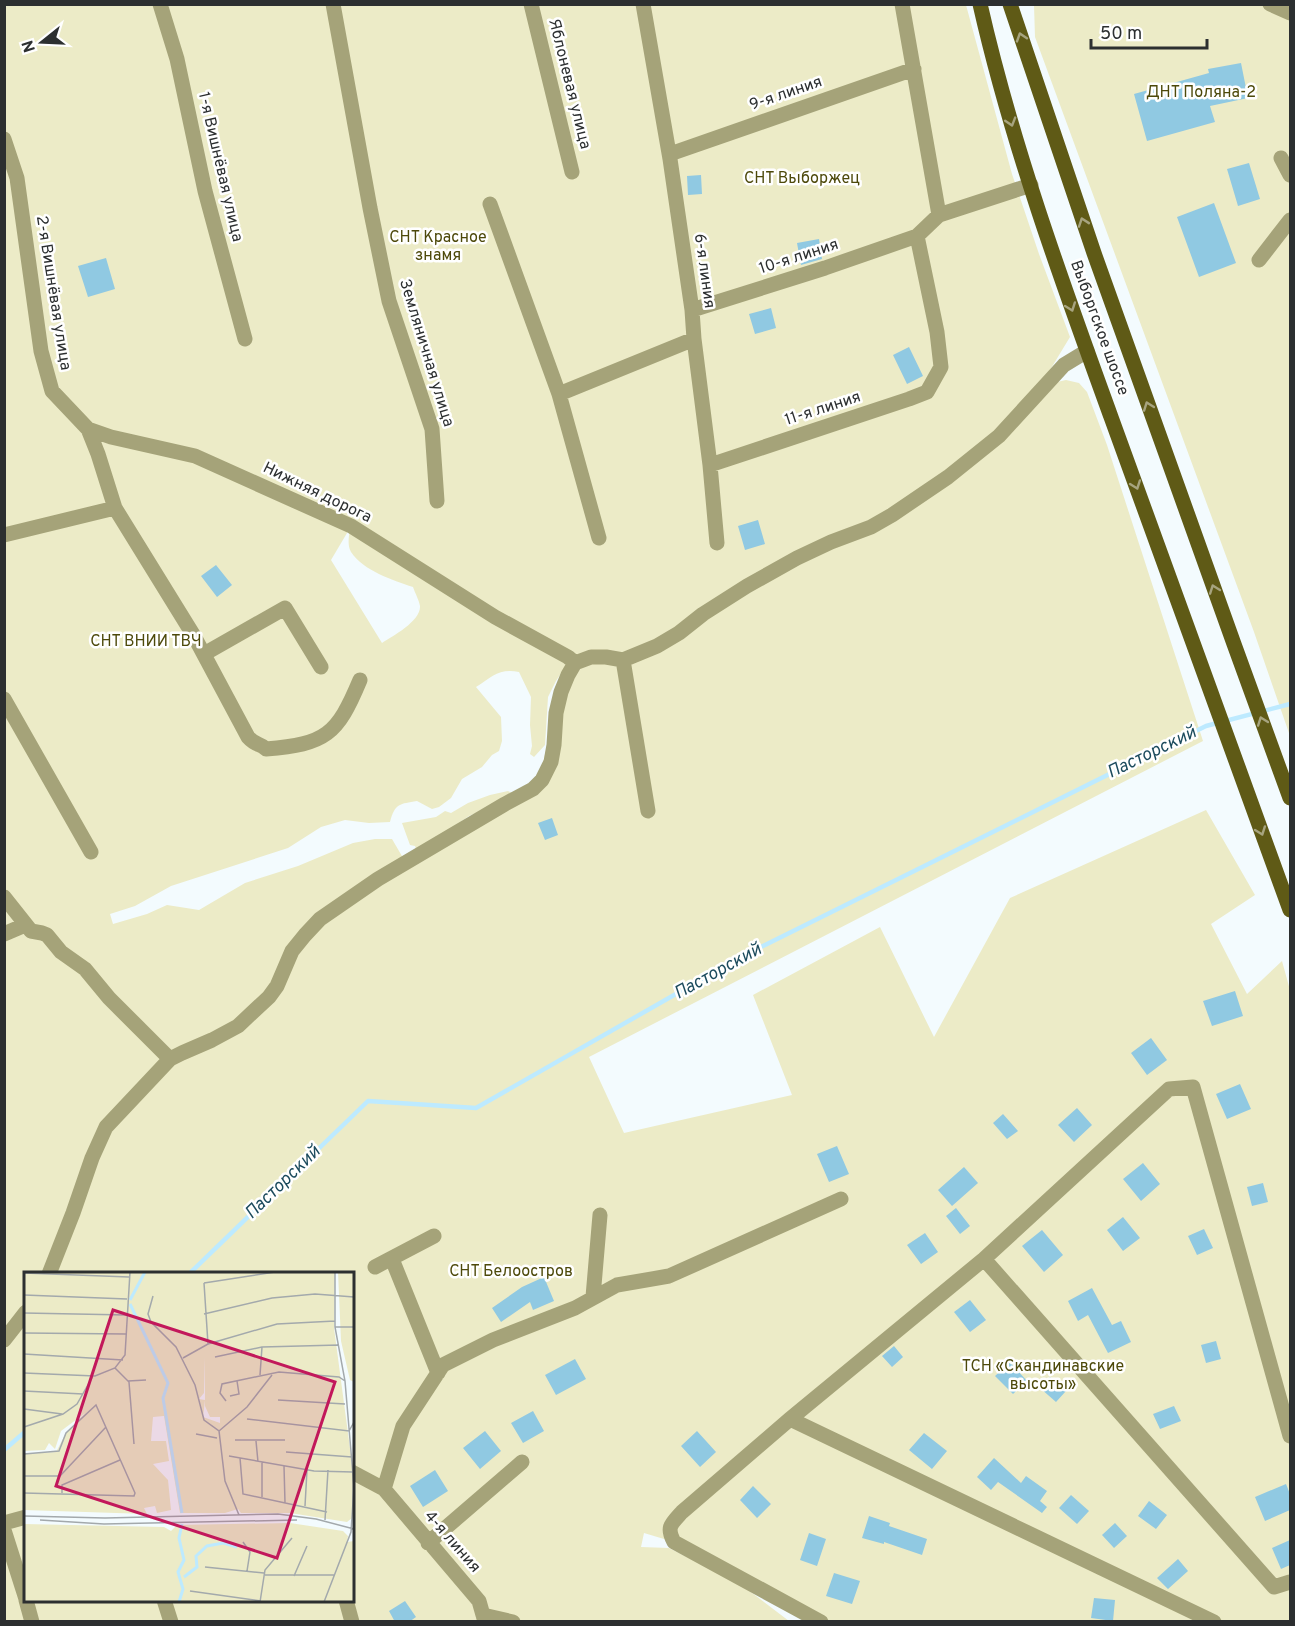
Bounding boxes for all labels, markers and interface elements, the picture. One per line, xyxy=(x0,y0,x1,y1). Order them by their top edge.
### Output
north arrow xyxy=(12,12,72,72)
scale bar xyxy=(1091,12,1206,50)
street label: Яблоневая улица xyxy=(543,17,595,151)
text: 50 m xyxy=(1100,23,1142,46)
one-way arrow xyxy=(1016,32,1028,43)
text: N xyxy=(18,37,41,55)
street label: 9-я линия xyxy=(747,72,825,116)
park label: ДНТ Поляна-2 xyxy=(1146,83,1256,103)
street label: 1-я Вишнёвая улица xyxy=(193,90,247,244)
one-way arrow xyxy=(1004,116,1016,127)
park label: СНТ Выборжец xyxy=(744,169,860,189)
street label: 2-я Вишнёвая улица xyxy=(31,214,75,372)
one-way arrow xyxy=(1078,217,1091,228)
park label: СНТ Красное знамя xyxy=(389,228,487,266)
street label: 6-я линия xyxy=(689,232,719,310)
street label: 10-я линия xyxy=(757,235,841,279)
street label: Выборгское шоссе xyxy=(1065,258,1133,398)
street label: Земляничная улица xyxy=(394,277,458,429)
one-way arrow xyxy=(1064,301,1077,312)
street label: 11-я линия xyxy=(782,387,864,431)
one-way arrow xyxy=(1143,401,1156,412)
street label: Нижняя дорога xyxy=(259,458,375,528)
one-way arrow xyxy=(1128,479,1141,490)
one-way arrow xyxy=(1209,585,1222,595)
park label: СНТ ВНИИ ТВЧ xyxy=(90,632,202,652)
one-way arrow xyxy=(1257,716,1269,727)
water label: Пасторский xyxy=(1104,721,1201,784)
one-way arrow xyxy=(1254,825,1267,836)
water label: Пасторский xyxy=(670,938,766,1005)
water label: Пасторский xyxy=(240,1141,326,1225)
park label: СНТ Белоостров xyxy=(449,1262,573,1282)
inset map xyxy=(24,1272,354,1602)
park label: ТСН «Скандинавские высоты» xyxy=(962,1357,1124,1395)
street label: 4-я линия xyxy=(420,1507,484,1577)

